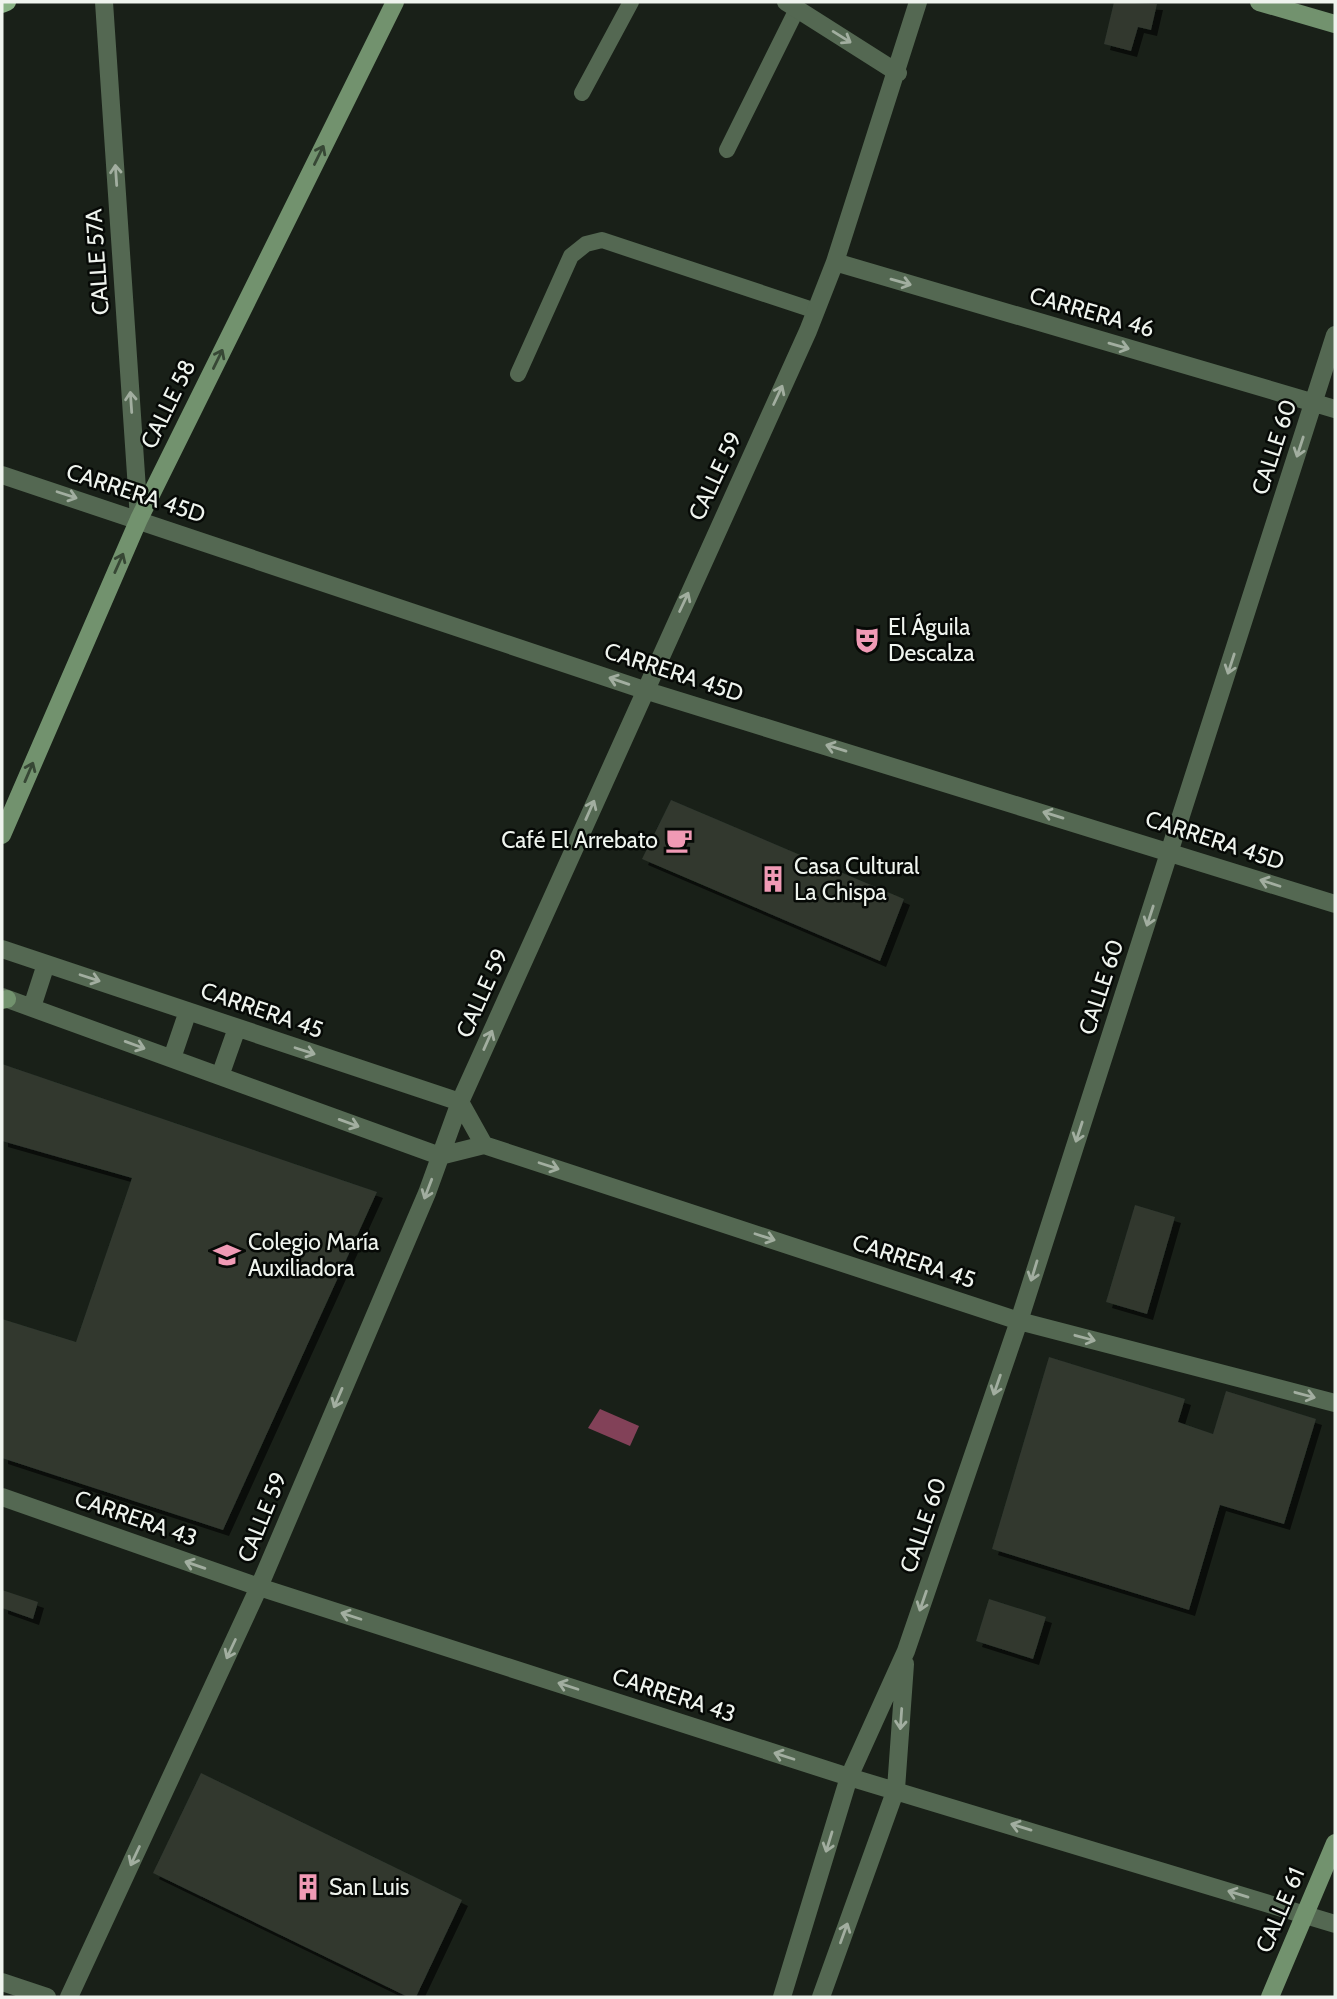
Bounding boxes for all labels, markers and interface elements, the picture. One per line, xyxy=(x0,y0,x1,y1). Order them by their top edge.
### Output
one-way arrow xyxy=(832,30,852,44)
one-way arrow xyxy=(313,145,327,166)
one-way arrow xyxy=(109,164,122,186)
street label: CALLE 57A xyxy=(79,208,115,316)
one-way arrow xyxy=(889,276,911,289)
street label: CARRERA 46 xyxy=(1026,281,1158,343)
one-way arrow xyxy=(1108,340,1130,353)
one-way arrow xyxy=(212,349,226,370)
street label: CALLE 58 xyxy=(134,355,202,453)
one-way arrow xyxy=(772,385,785,407)
one-way arrow xyxy=(124,391,137,413)
street label: CALLE 60 xyxy=(1245,396,1303,498)
street label: CALLE 59 xyxy=(682,427,748,525)
one-way arrow xyxy=(1292,435,1305,457)
street label: CARRERA 45D xyxy=(63,457,209,529)
one-way arrow xyxy=(55,490,77,503)
one-way arrow xyxy=(113,553,126,575)
one-way arrow xyxy=(678,592,691,613)
place label: El Águila Descalza xyxy=(888,612,975,667)
theatre icon: El Águila Descalza xyxy=(852,625,882,655)
street label: CARRERA 45D xyxy=(601,636,747,708)
one-way arrow xyxy=(1224,652,1236,674)
one-way arrow xyxy=(608,674,630,686)
one-way arrow xyxy=(825,741,847,754)
one-way arrow xyxy=(23,762,36,784)
one-way arrow xyxy=(584,800,597,821)
street label: CARRERA 45D xyxy=(1142,804,1288,876)
one-way arrow xyxy=(1043,808,1065,821)
cafe icon: Café El Arrebato xyxy=(664,825,694,855)
place label: Café El Arrebato xyxy=(501,826,658,854)
place label: Casa Cultural La Chispa xyxy=(794,852,920,906)
building icon: Casa Cultural La Chispa xyxy=(758,864,788,894)
one-way arrow xyxy=(1260,876,1282,889)
one-way arrow xyxy=(1143,905,1155,927)
street label: CALLE 60 xyxy=(1072,936,1130,1038)
street label: CALLE 59 xyxy=(450,944,514,1042)
one-way arrow xyxy=(78,973,100,986)
street label: CARRERA 45 xyxy=(197,976,327,1044)
one-way arrow xyxy=(482,1030,495,1051)
one-way arrow xyxy=(124,1040,146,1052)
one-way arrow xyxy=(294,1046,316,1058)
one-way arrow xyxy=(337,1118,359,1130)
one-way arrow xyxy=(1072,1121,1084,1143)
one-way arrow xyxy=(538,1160,560,1173)
one-way arrow xyxy=(420,1178,433,1200)
place label: Colegio María Auxiliadora xyxy=(248,1228,379,1282)
street label: CARRERA 45 xyxy=(849,1228,979,1294)
one-way arrow xyxy=(754,1231,776,1244)
school or university icon: Colegio María Auxiliadora xyxy=(212,1240,242,1270)
one-way arrow xyxy=(1027,1259,1040,1281)
one-way arrow xyxy=(1073,1332,1096,1345)
one-way arrow xyxy=(990,1374,1002,1396)
one-way arrow xyxy=(330,1387,343,1408)
one-way arrow xyxy=(1293,1389,1316,1402)
street label: CALLE 59 xyxy=(231,1468,293,1566)
street label: CALLE 60 xyxy=(894,1474,952,1576)
street label: CARRERA 43 xyxy=(71,1484,201,1552)
one-way arrow xyxy=(184,1558,206,1570)
one-way arrow xyxy=(916,1589,928,1611)
one-way arrow xyxy=(341,1609,363,1621)
one-way arrow xyxy=(223,1639,236,1660)
street label: CARRERA 43 xyxy=(609,1662,739,1728)
one-way arrow xyxy=(557,1679,579,1691)
one-way arrow xyxy=(894,1707,907,1730)
one-way arrow xyxy=(773,1749,795,1762)
one-way arrow xyxy=(1010,1820,1032,1833)
one-way arrow xyxy=(822,1831,835,1853)
one-way arrow xyxy=(128,1845,141,1866)
street label: CALLE 61 xyxy=(1250,1863,1310,1957)
building icon: San Luis xyxy=(293,1872,323,1902)
place label: San Luis xyxy=(329,1873,409,1901)
one-way arrow xyxy=(1228,1886,1250,1899)
one-way arrow xyxy=(839,1923,851,1945)

